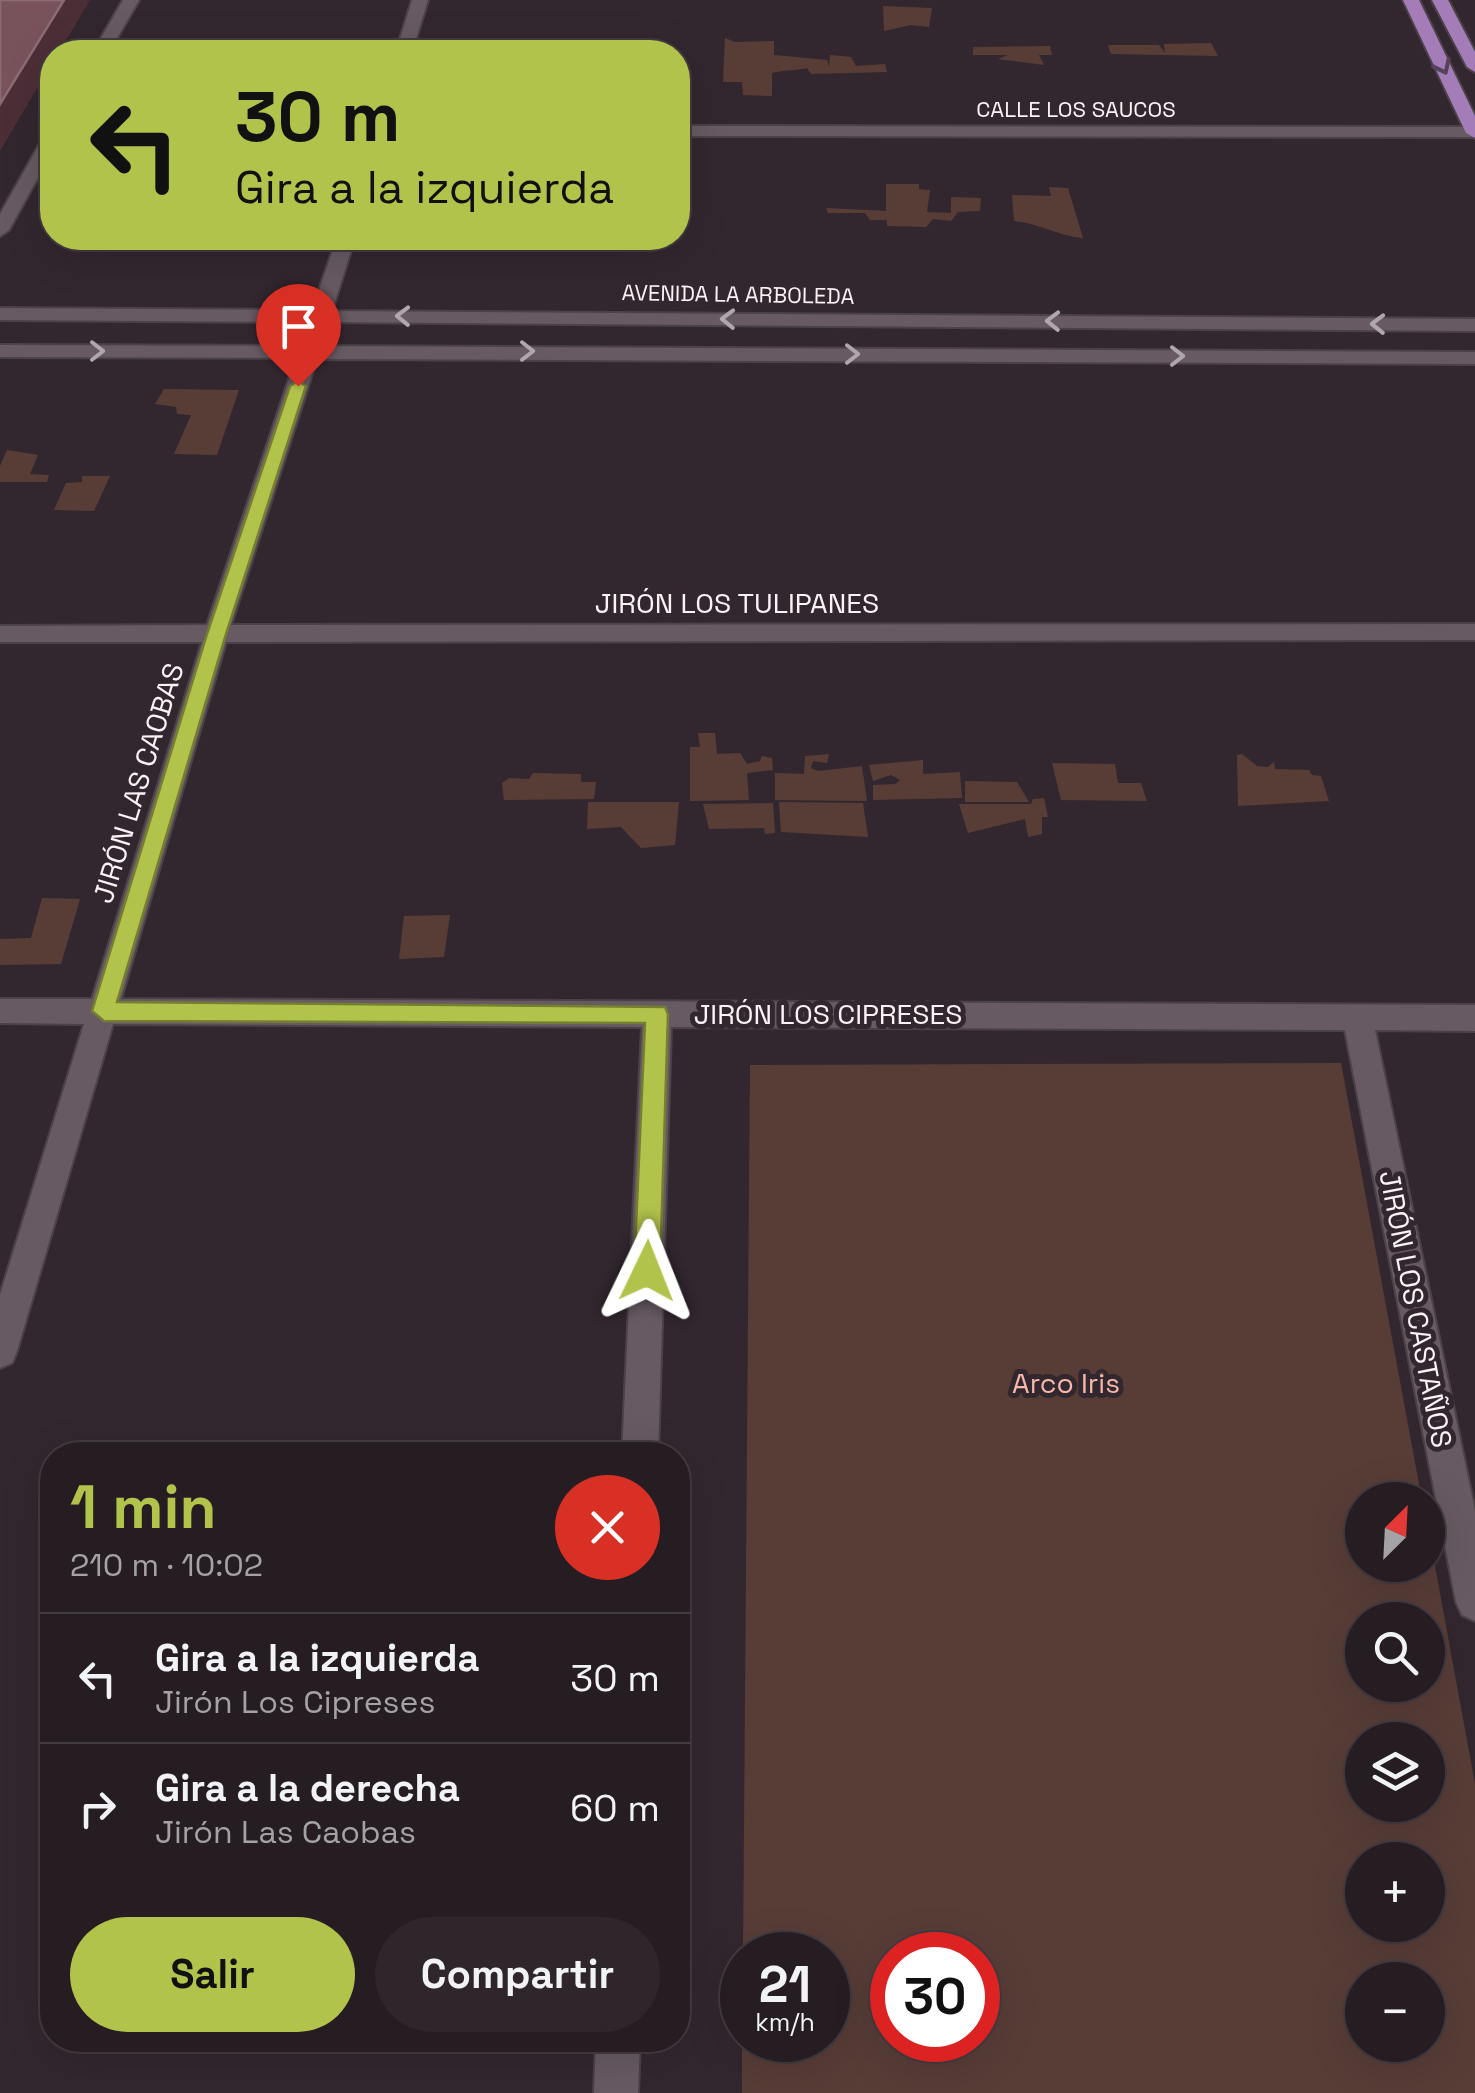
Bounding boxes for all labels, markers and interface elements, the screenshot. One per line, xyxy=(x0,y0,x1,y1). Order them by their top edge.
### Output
one-way arrow xyxy=(1430,56,1450,74)
text: 30 m xyxy=(235,72,400,161)
icon: left xyxy=(70,80,200,210)
street label: CALLE LOS SAUCOS xyxy=(976,95,1176,123)
text: Gira a la izquierda xyxy=(235,159,614,216)
street label: AVENIDA LA ARBOLEDA xyxy=(621,278,855,310)
pin xyxy=(256,284,341,387)
icon: arrive xyxy=(271,299,326,354)
one-way arrow xyxy=(394,305,410,327)
one-way arrow xyxy=(719,308,735,329)
one-way arrow xyxy=(1044,311,1060,332)
one-way arrow xyxy=(1369,313,1384,335)
one-way arrow xyxy=(90,340,106,361)
one-way arrow xyxy=(520,340,536,362)
one-way arrow xyxy=(845,343,861,364)
one-way arrow xyxy=(1170,345,1186,367)
street label: JIRÓN LOS TULIPANES xyxy=(595,585,879,621)
street label: JIRÓN LAS CAOBAS xyxy=(84,659,192,907)
street label: JIRÓN LOS CIPRESES xyxy=(694,996,962,1032)
street label: JIRÓN LOS CASTAÑOS xyxy=(1371,1167,1461,1451)
position arrow xyxy=(595,1219,699,1323)
park label: Arco Iris xyxy=(1012,1365,1120,1401)
text: 1 min xyxy=(70,1469,217,1546)
button: close xyxy=(555,1475,660,1580)
north arrow xyxy=(1345,1482,1445,1582)
map controls xyxy=(1345,1482,1445,2062)
text: 210 m · 10:02 xyxy=(70,1545,263,1585)
button: search xyxy=(1345,1602,1445,1702)
text: Gira a la izquierda xyxy=(155,1634,480,1682)
icon: left xyxy=(70,1651,125,1706)
text: 30 m xyxy=(570,1654,660,1702)
text: Jirón Los Cipreses xyxy=(155,1682,435,1722)
button: layers xyxy=(1345,1722,1445,1822)
text: Gira a la derecha xyxy=(155,1764,460,1812)
icon: right xyxy=(70,1781,125,1836)
text: 60 m xyxy=(570,1784,660,1832)
text: Jirón Las Caobas xyxy=(155,1812,416,1852)
button: + xyxy=(1345,1842,1445,1942)
button: Salir xyxy=(70,1917,355,2032)
button: Compartir xyxy=(375,1917,660,2032)
speed limit sign: 30 xyxy=(870,1932,1000,2062)
text: 21 xyxy=(759,1953,811,2017)
button: − xyxy=(1345,1962,1445,2062)
text: km/h xyxy=(755,2006,815,2038)

